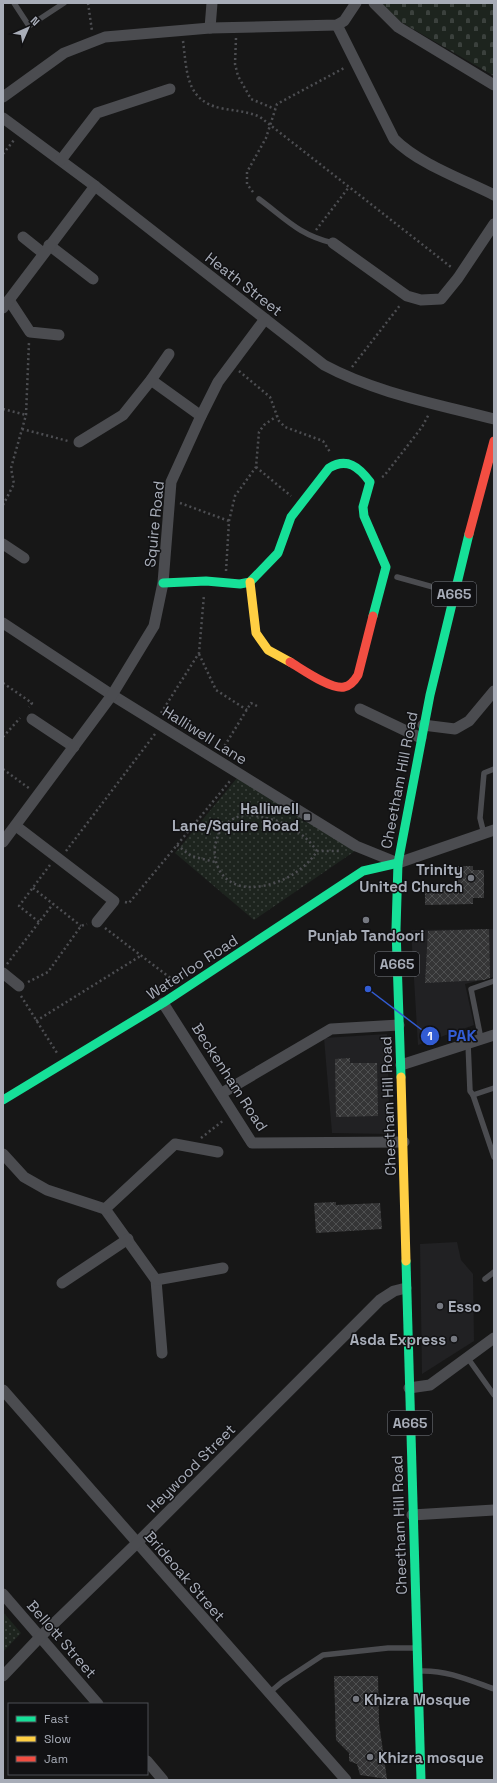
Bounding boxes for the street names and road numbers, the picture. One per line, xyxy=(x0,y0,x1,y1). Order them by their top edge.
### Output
street label: Heath Street xyxy=(202,248,286,320)
street label: Squire Road xyxy=(140,480,168,568)
road number: A665 xyxy=(432,582,476,606)
street label: Halliwell Lane xyxy=(159,701,251,769)
street label: Cheetham Hill Road xyxy=(376,710,422,850)
street label: Waterloo Road xyxy=(143,930,241,1004)
road number: A665 xyxy=(375,952,419,976)
street label: Beckenham Road xyxy=(188,1019,272,1135)
street label: Cheetham Hill Road xyxy=(376,1036,400,1176)
road number: A665 xyxy=(388,1411,432,1435)
street label: Heywood Street xyxy=(143,1420,239,1516)
street label: Cheetham Hill Road xyxy=(387,1455,411,1595)
street label: Brideoak Street xyxy=(141,1527,229,1625)
street label: Bellott Street xyxy=(23,1596,101,1682)

